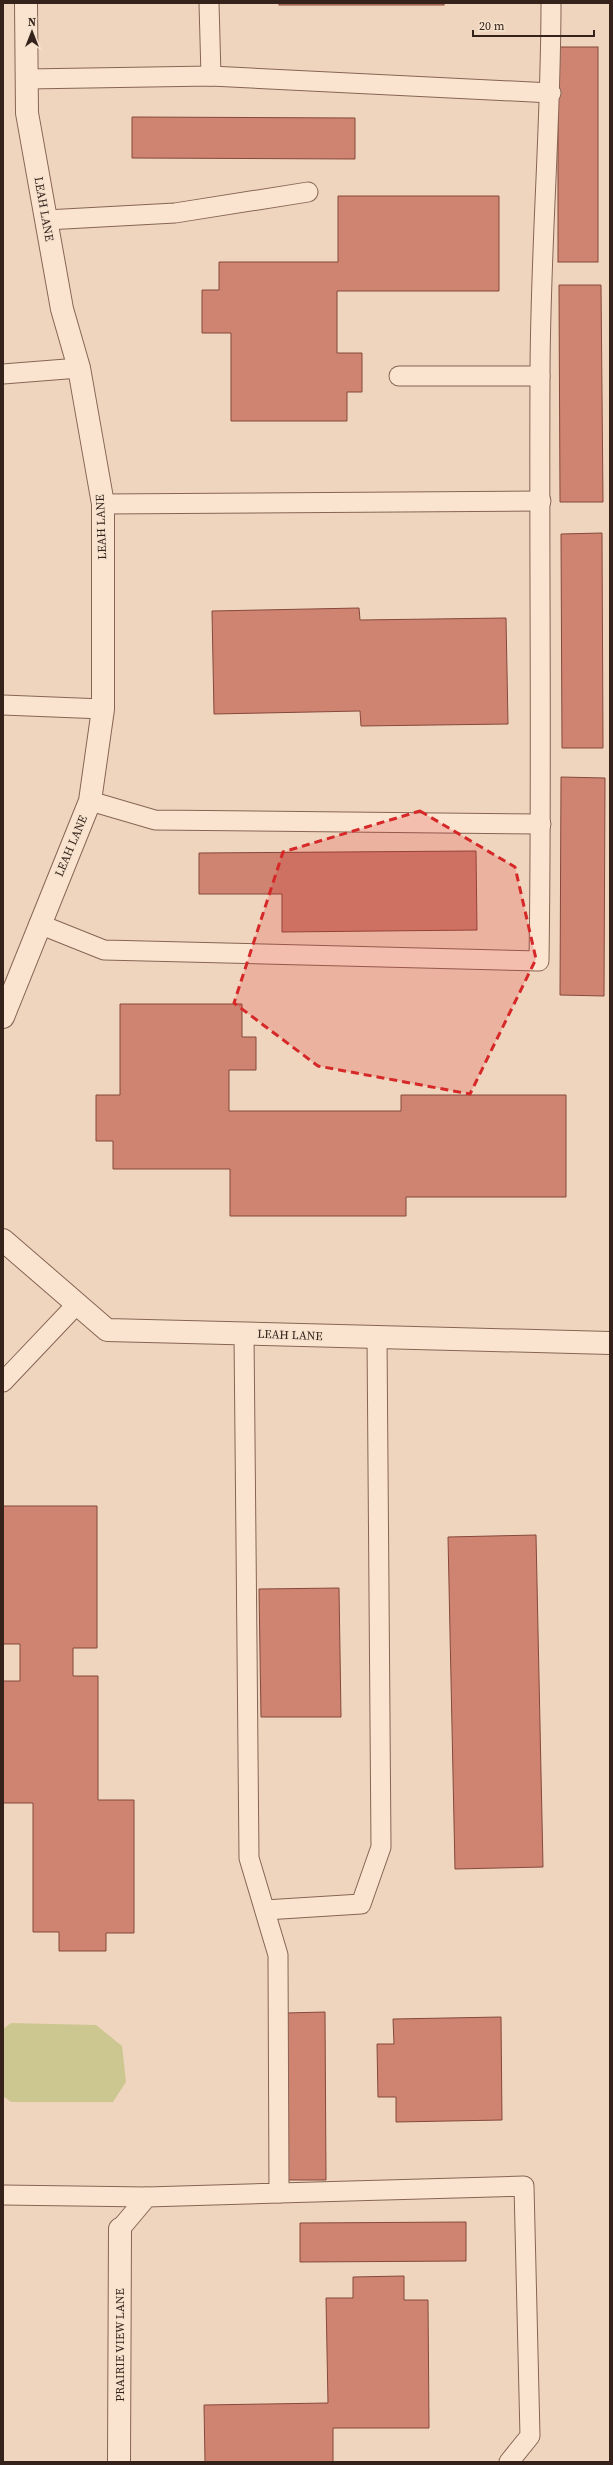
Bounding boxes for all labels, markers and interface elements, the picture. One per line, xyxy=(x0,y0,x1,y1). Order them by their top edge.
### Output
north arrow xyxy=(12,12,52,52)
scale bar xyxy=(473,12,594,38)
text: N xyxy=(28,15,36,30)
text: 20 m xyxy=(479,18,505,34)
street label: LEAH LANE xyxy=(30,176,58,242)
street label: LEAH LANE xyxy=(92,494,110,560)
street label: LEAH LANE xyxy=(51,813,91,879)
street label: LEAH LANE xyxy=(257,1326,323,1344)
street label: PRAIRIE VIEW LANE xyxy=(112,2288,128,2402)

